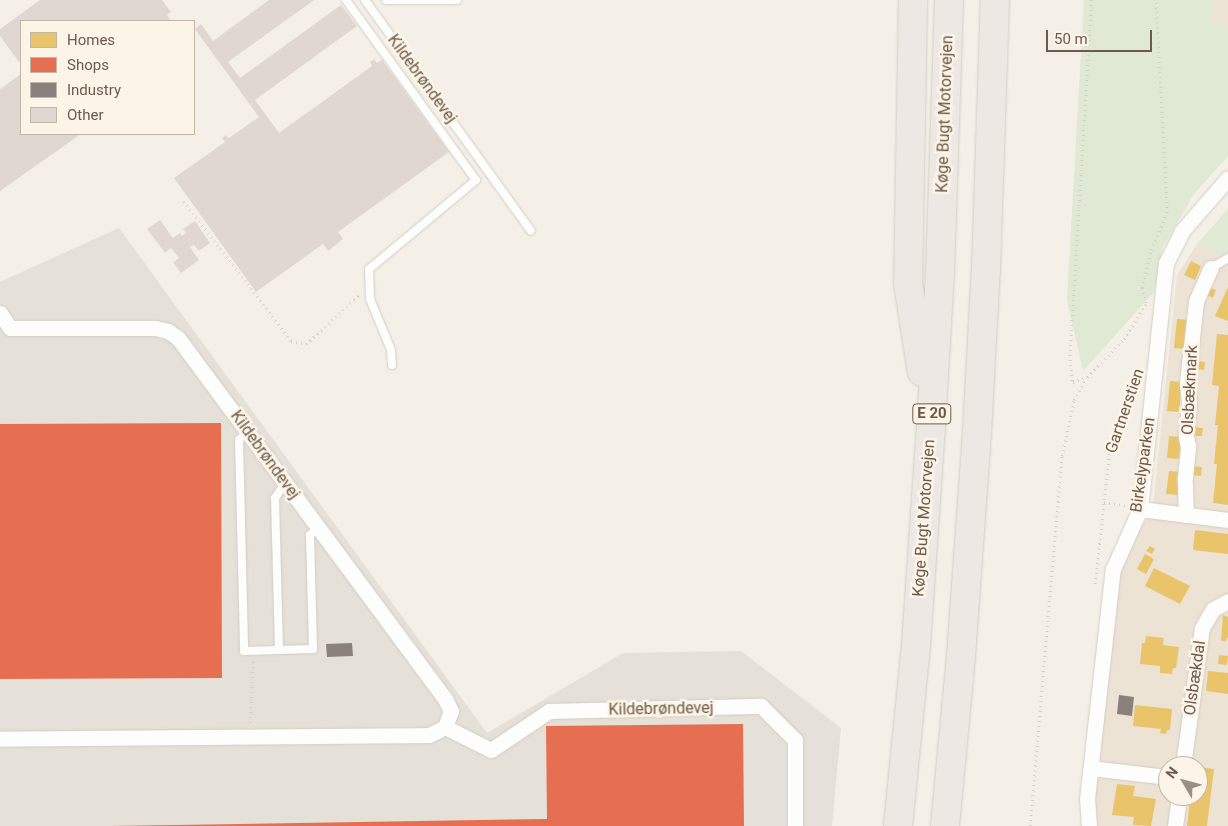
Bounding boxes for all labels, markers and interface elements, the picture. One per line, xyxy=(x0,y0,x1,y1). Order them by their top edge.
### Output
legend xyxy=(20,20,195,135)
scale bar xyxy=(1048,20,1154,52)
text: 50 m xyxy=(1054,30,1088,48)
text: Homes xyxy=(67,31,115,49)
street label: Kildebrøndevej xyxy=(383,31,461,127)
street label: Køge Bugt Motorvejen xyxy=(933,35,957,193)
text: Shops xyxy=(67,56,109,74)
text: Industry xyxy=(67,81,121,99)
text: Other xyxy=(67,106,104,124)
street label: Olsbækmark xyxy=(1178,345,1202,435)
street label: Gartnerstien xyxy=(1102,366,1148,456)
road number: E 20 xyxy=(912,402,952,426)
street label: Kildebrøndevej xyxy=(226,407,304,503)
street label: Birkelyparken xyxy=(1127,416,1159,514)
street label: Køge Bugt Motorvejen xyxy=(909,439,939,597)
street label: Olsbækdal xyxy=(1180,639,1210,717)
street label: Kildebrøndevej xyxy=(608,698,714,720)
north arrow xyxy=(1158,756,1208,806)
text: N xyxy=(1162,764,1181,781)

